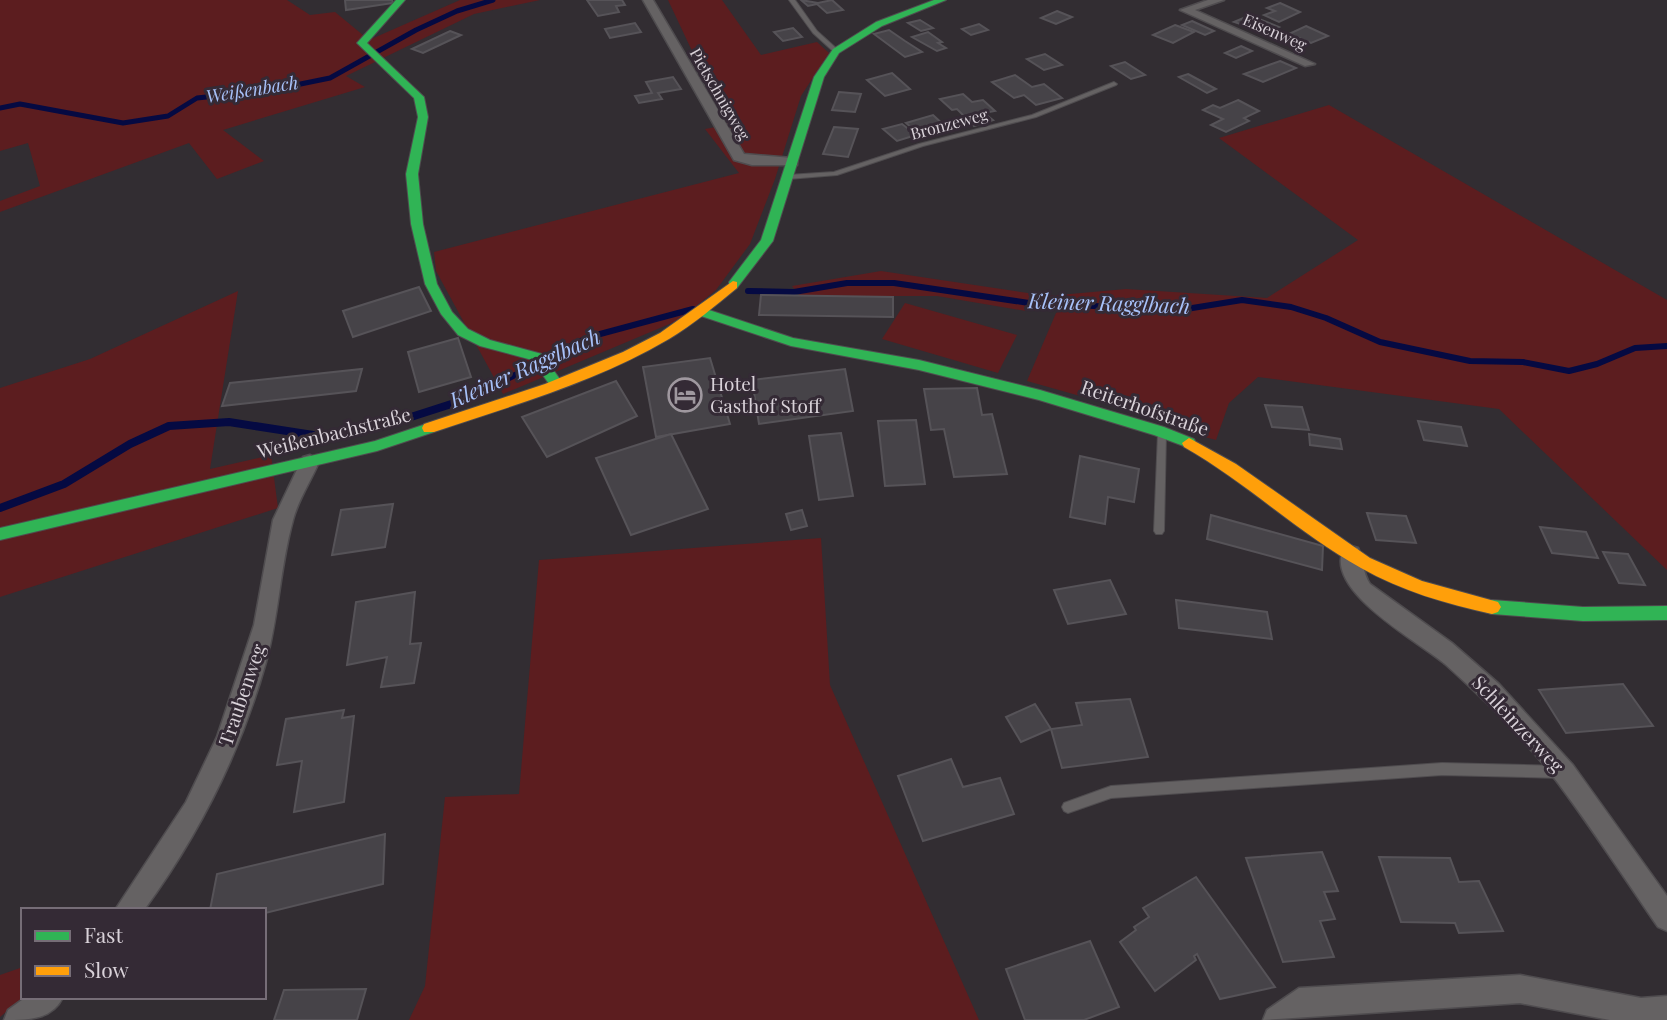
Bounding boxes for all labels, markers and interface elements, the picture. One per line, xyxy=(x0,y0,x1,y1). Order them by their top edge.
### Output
street label: Eisenweg xyxy=(1240,8,1311,55)
street label: Pietschnigweg xyxy=(685,44,756,144)
water label: Weißenbach xyxy=(204,70,300,108)
street label: Bronzeweg xyxy=(908,103,990,144)
water label: Kleiner Ragglbach xyxy=(1026,285,1191,319)
water label: Kleiner Ragglbach xyxy=(443,321,604,413)
place label: Hotel Gasthof Stoff xyxy=(710,370,822,418)
street label: Reiterhofstraße xyxy=(1078,373,1213,441)
hotel icon: Hotel Gasthof Stoff xyxy=(666,376,704,414)
street label: Weißenbachstraße xyxy=(253,400,413,464)
street label: Traubenweg xyxy=(211,640,271,749)
street label: Schleinzerweg xyxy=(1467,669,1570,777)
legend xyxy=(21,908,266,999)
text: Fast xyxy=(84,920,123,948)
text: Slow xyxy=(84,955,129,983)

